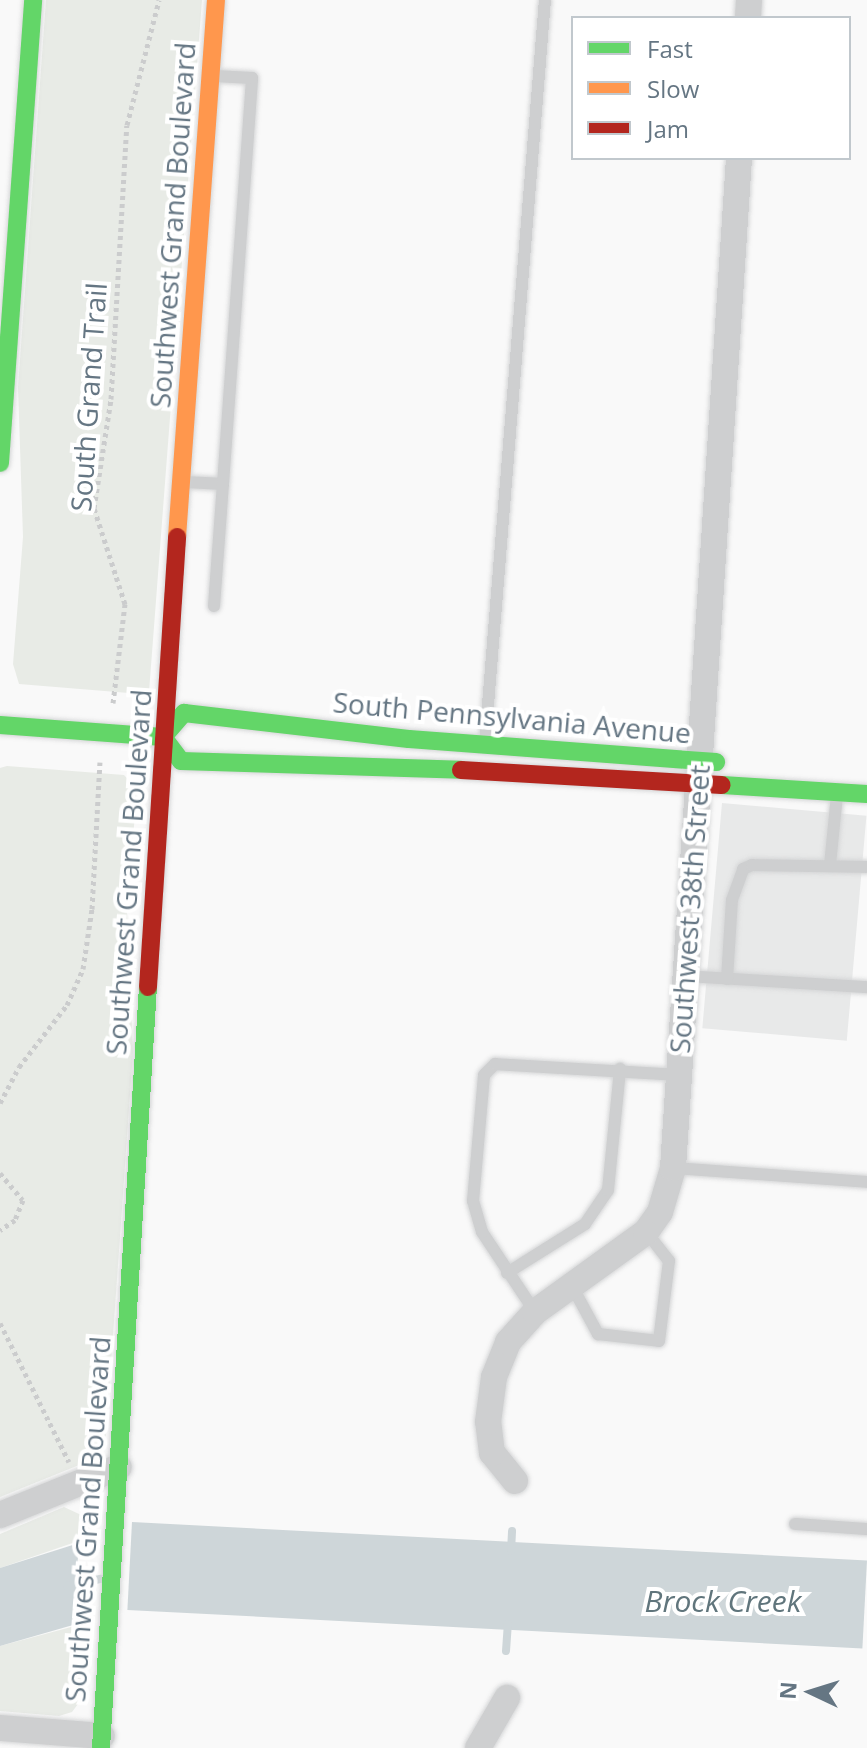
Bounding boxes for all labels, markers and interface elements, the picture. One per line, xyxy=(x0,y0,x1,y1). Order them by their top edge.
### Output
legend xyxy=(571,16,851,160)
text: Fast xyxy=(647,32,693,65)
street label: Southwest Grand Boulevard xyxy=(142,41,202,409)
text: Slow xyxy=(647,72,699,105)
text: Jam xyxy=(647,112,689,145)
street label: South Grand Trail xyxy=(63,281,113,513)
street label: South Pennsylvania Avenue xyxy=(332,685,692,749)
street label: Southwest Grand Boulevard xyxy=(98,688,158,1056)
street label: Southwest 38th Street xyxy=(662,764,716,1054)
street label: Southwest Grand Boulevard xyxy=(57,1335,117,1703)
water label: Brock Creek xyxy=(645,1583,801,1619)
north arrow xyxy=(771,1652,851,1732)
text: N xyxy=(771,1680,803,1700)

